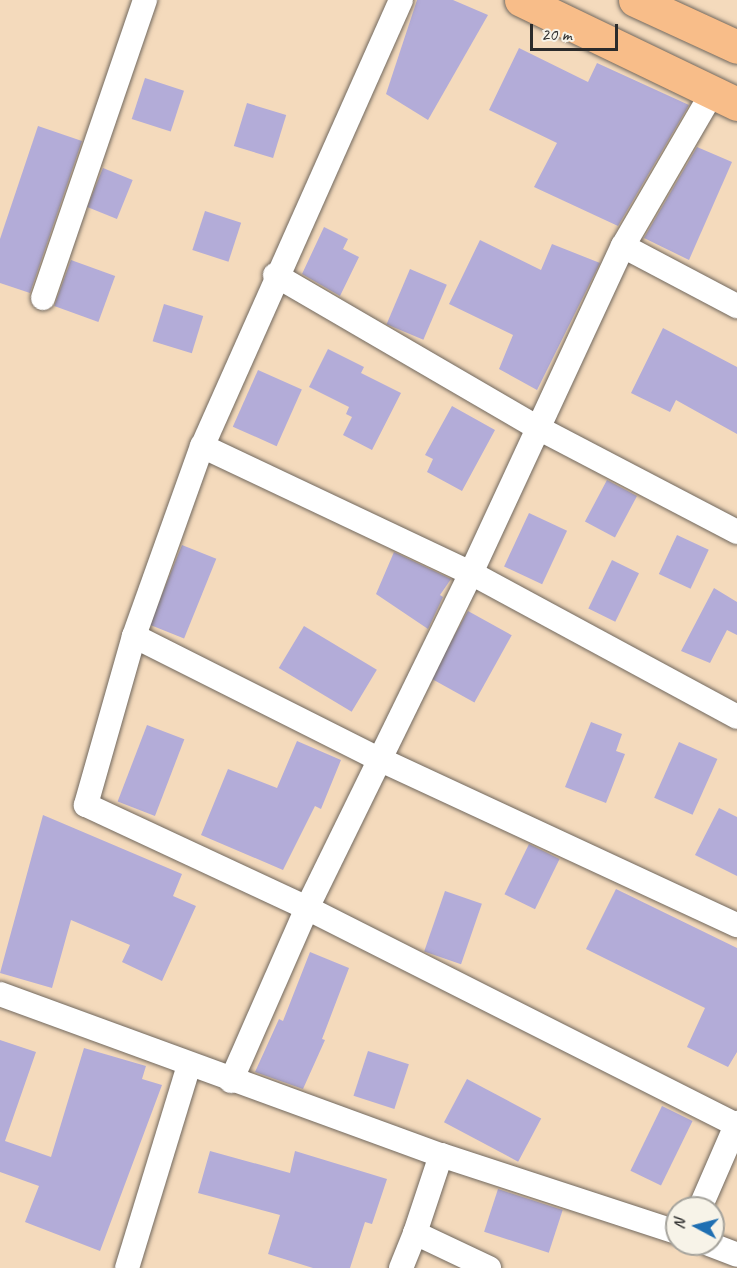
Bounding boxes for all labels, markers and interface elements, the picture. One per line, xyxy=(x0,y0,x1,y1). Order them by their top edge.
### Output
scale bar xyxy=(533,12,622,50)
text: 20 m xyxy=(541,23,572,45)
north arrow xyxy=(665,1196,725,1256)
text: N xyxy=(669,1218,690,1230)

